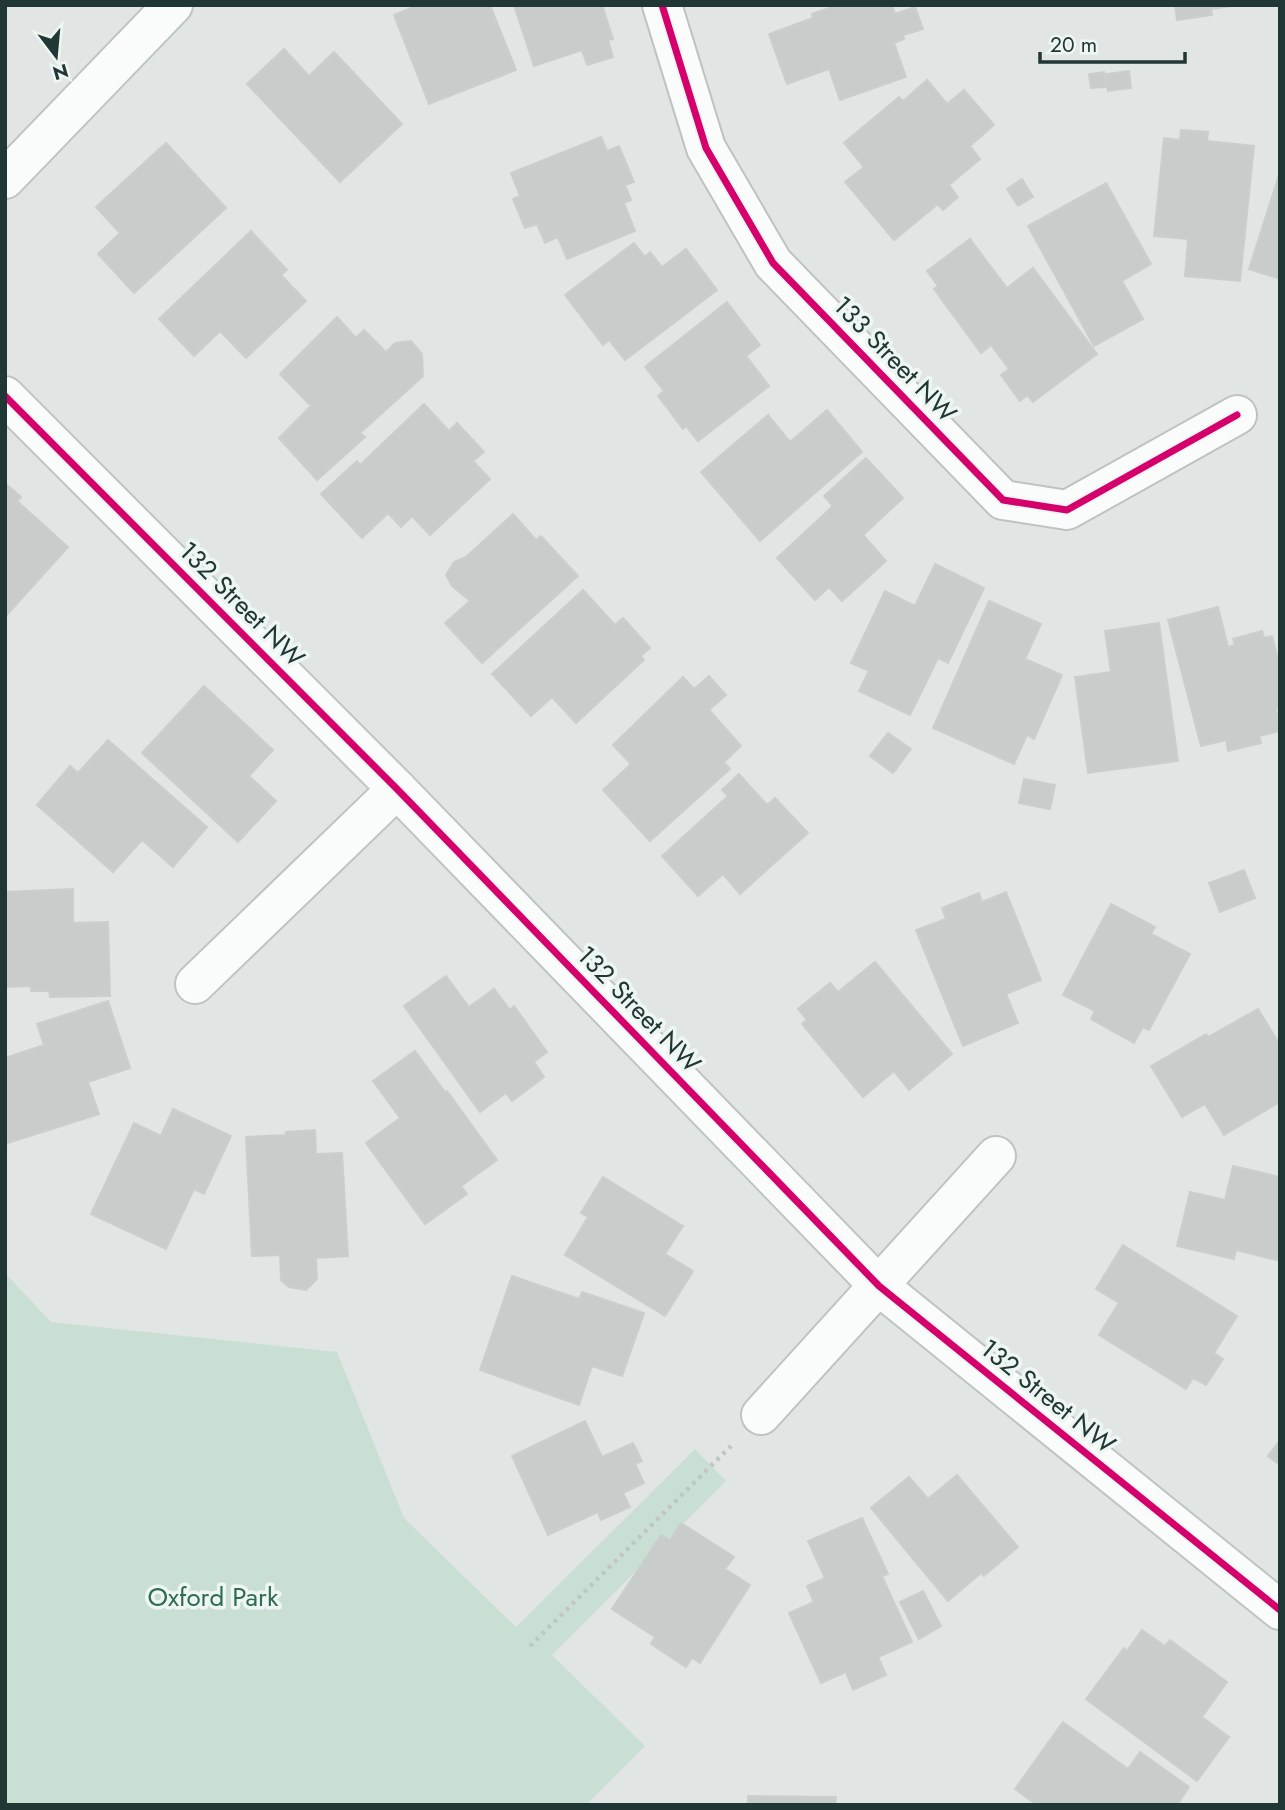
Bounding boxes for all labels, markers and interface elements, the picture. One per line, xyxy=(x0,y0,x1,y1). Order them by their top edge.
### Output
north arrow xyxy=(21,21,91,91)
scale bar xyxy=(1040,21,1185,65)
text: 20 m xyxy=(1050,30,1097,60)
text: N xyxy=(50,57,72,87)
street label: 133 Street NW xyxy=(825,287,966,431)
street label: 132 Street NW xyxy=(171,533,314,676)
street label: 132 Street NW xyxy=(568,937,710,1081)
street label: 132 Street NW xyxy=(972,1330,1124,1463)
park label: Oxford Park xyxy=(148,1578,279,1616)

